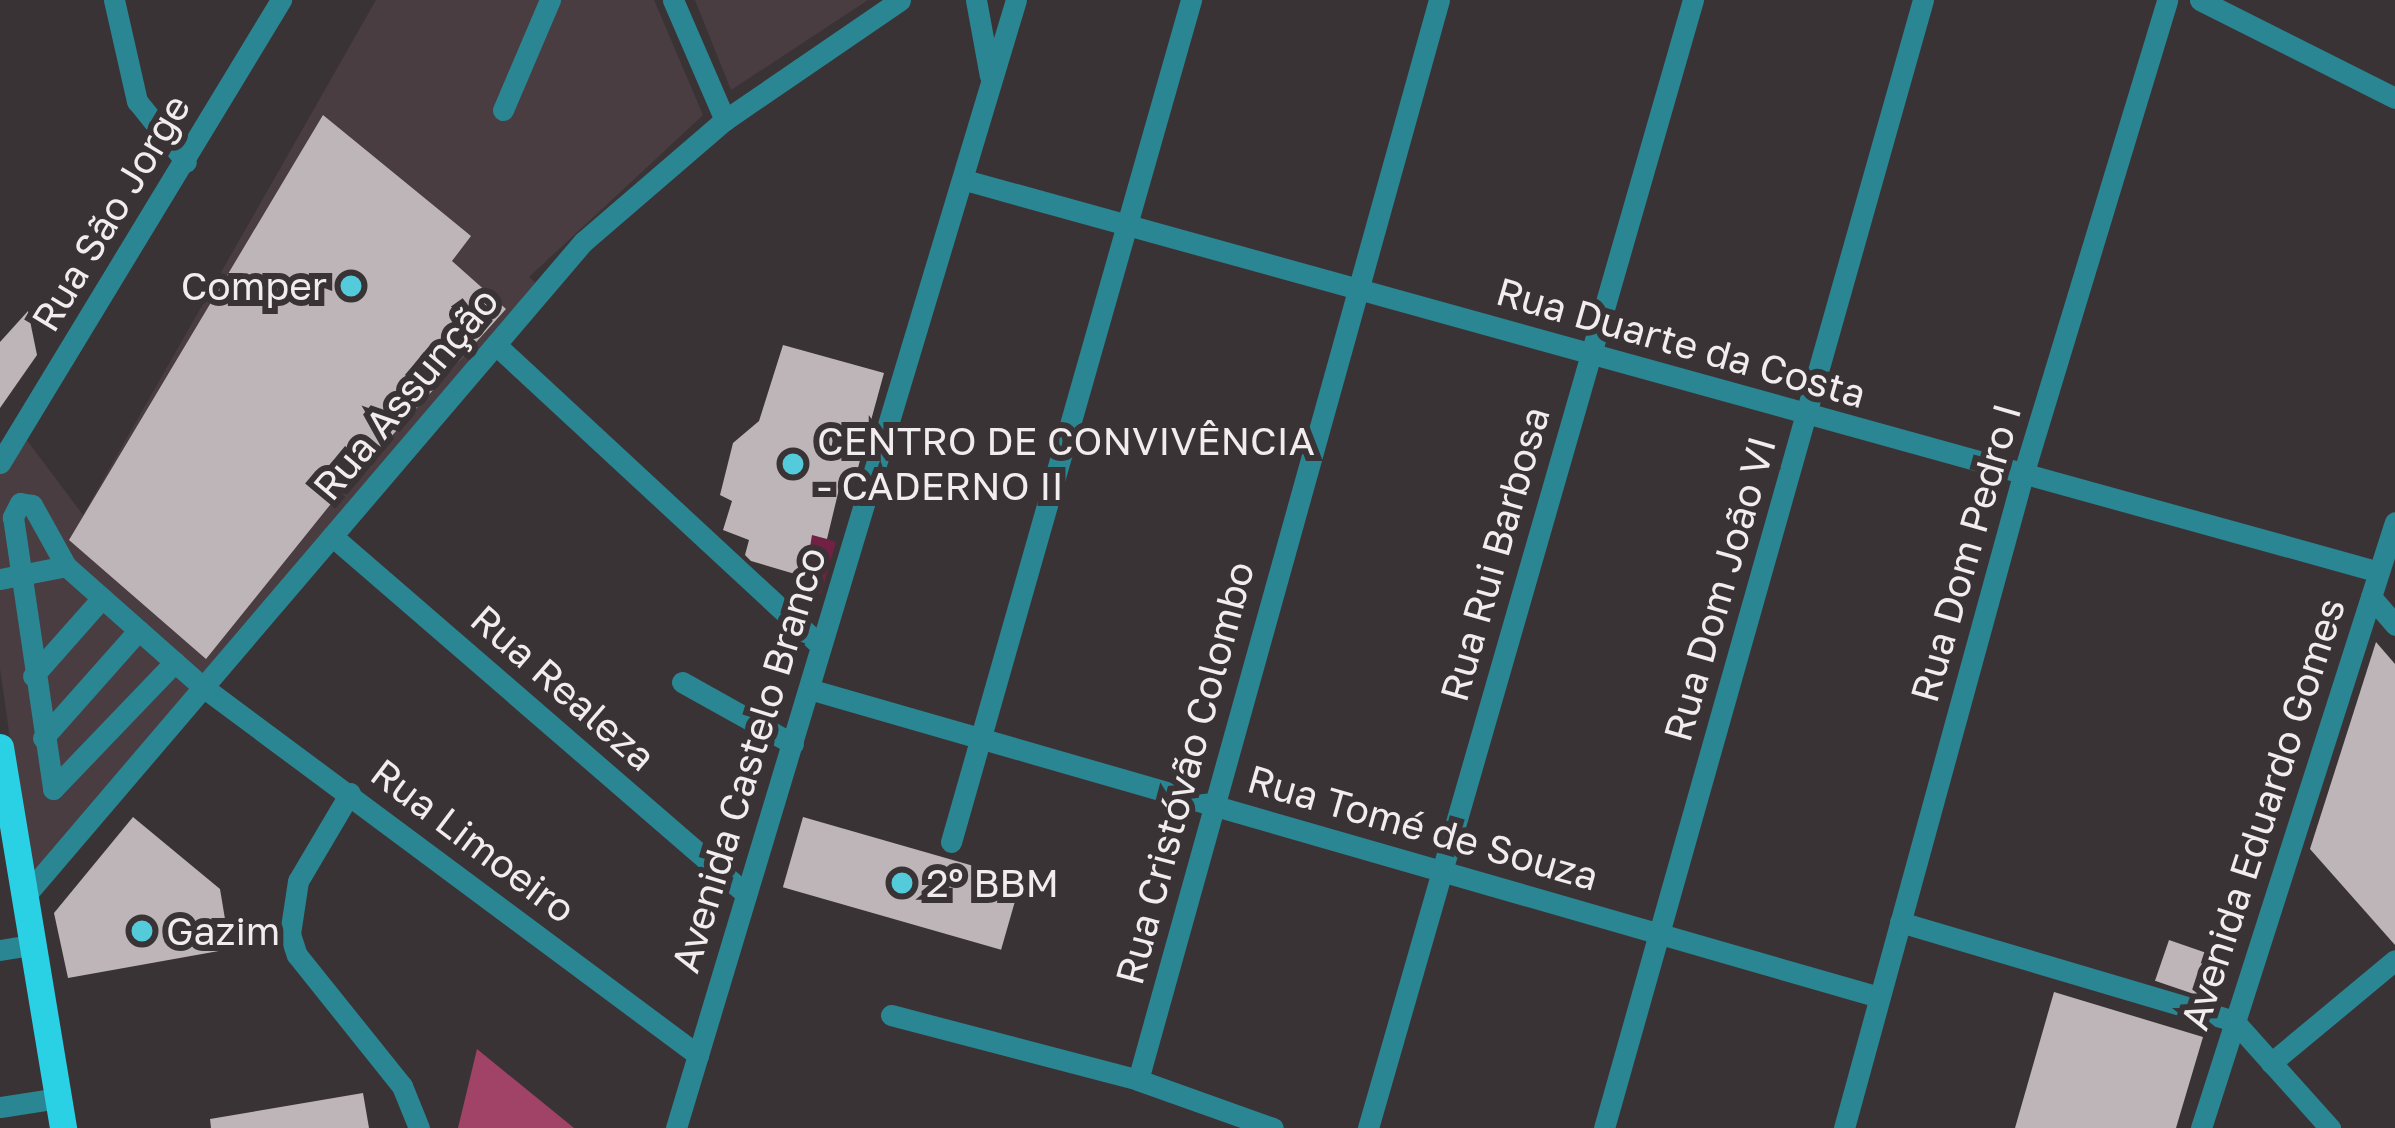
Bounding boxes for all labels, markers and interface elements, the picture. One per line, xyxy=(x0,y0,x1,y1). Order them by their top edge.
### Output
street label: Rua São Jorge xyxy=(22,86,200,340)
place label: Comper xyxy=(181,263,327,309)
street label: Rua Duarte da Costa xyxy=(1491,268,1871,418)
marker: Comper xyxy=(338,273,364,299)
street label: Rua Assunção xyxy=(304,278,508,510)
street label: Rua Dom Pedro I xyxy=(1901,398,2031,708)
street label: Rua Rui Barbosa xyxy=(1431,401,1559,707)
place label: CENTRO DE CONVIVÊNCIA - CADERNO II xyxy=(817,419,1315,510)
street label: Rua Dom João VI xyxy=(1654,431,1786,747)
marker: CENTRO DE CONVIVÊNCIA - CADERNO II xyxy=(780,451,806,477)
street label: Avenida Castelo Branco xyxy=(662,542,836,978)
street label: Rua Cristóvão Colombo xyxy=(1106,556,1264,990)
street label: Avenida Eduardo Gomes xyxy=(2171,592,2355,1036)
street label: Rua Realeza xyxy=(461,595,665,781)
street label: Rua Limoeiro xyxy=(362,749,584,933)
street label: Rua Tomé de Souza xyxy=(1242,756,1604,900)
place label: 2º BBM xyxy=(926,860,1059,906)
marker: 2º BBM xyxy=(889,870,915,896)
place label: Gazim xyxy=(166,908,280,954)
marker: Gazim xyxy=(129,918,155,944)

